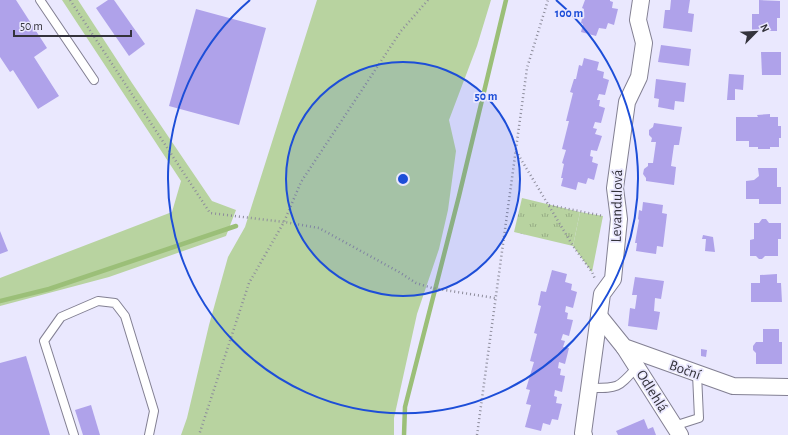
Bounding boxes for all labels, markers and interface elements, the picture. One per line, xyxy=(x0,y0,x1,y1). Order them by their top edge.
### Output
text: 100 m xyxy=(555,7,583,19)
scale bar xyxy=(14,12,131,38)
north arrow xyxy=(736,12,776,52)
text: 50 m xyxy=(20,20,43,32)
text: N xyxy=(758,22,771,34)
text: 50 m xyxy=(475,90,498,102)
street label: Levandulová xyxy=(609,169,625,243)
centre of rings xyxy=(396,172,410,186)
street label: Boční xyxy=(667,357,703,383)
street label: Odlehlá xyxy=(633,367,671,415)

